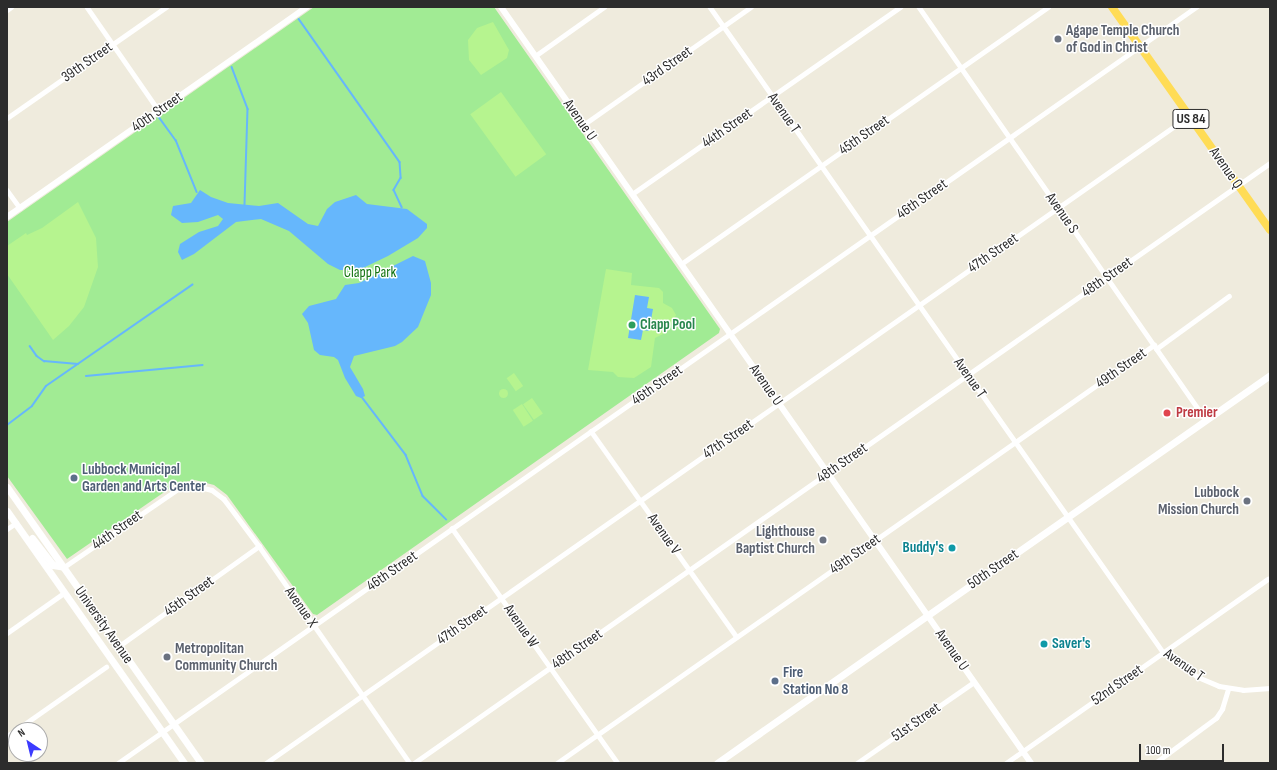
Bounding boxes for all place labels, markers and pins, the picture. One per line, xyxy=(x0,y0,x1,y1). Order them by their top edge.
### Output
place label: Agape Temple Church of God in Christ xyxy=(1066,21,1179,56)
marker: Agape Temple Church of God in Christ xyxy=(1053,34,1063,44)
place label: Clapp Pool xyxy=(640,316,695,334)
marker: Clapp Pool xyxy=(627,320,637,330)
place label: Premier xyxy=(1176,404,1218,422)
marker: Premier xyxy=(1161,407,1173,419)
place label: Lubbock Municipal Garden and Arts Center xyxy=(82,460,206,495)
marker: Lubbock Municipal Garden and Arts Center xyxy=(69,473,79,483)
place label: Lubbock Mission Church xyxy=(1158,483,1239,518)
marker: Lubbock Mission Church xyxy=(1242,496,1252,506)
place label: Lighthouse Baptist Church xyxy=(736,522,815,557)
marker: Lighthouse Baptist Church xyxy=(818,535,828,545)
place label: Buddy's xyxy=(903,539,944,557)
marker: Buddy's xyxy=(947,543,957,553)
place label: Saver's xyxy=(1052,635,1091,653)
place label: Metropolitan Community Church xyxy=(175,639,277,674)
marker: Saver's xyxy=(1039,639,1049,649)
marker: Metropolitan Community Church xyxy=(162,652,172,662)
place label: Fire Station No 8 xyxy=(783,663,848,698)
marker: Fire Station No 8 xyxy=(770,676,780,686)

